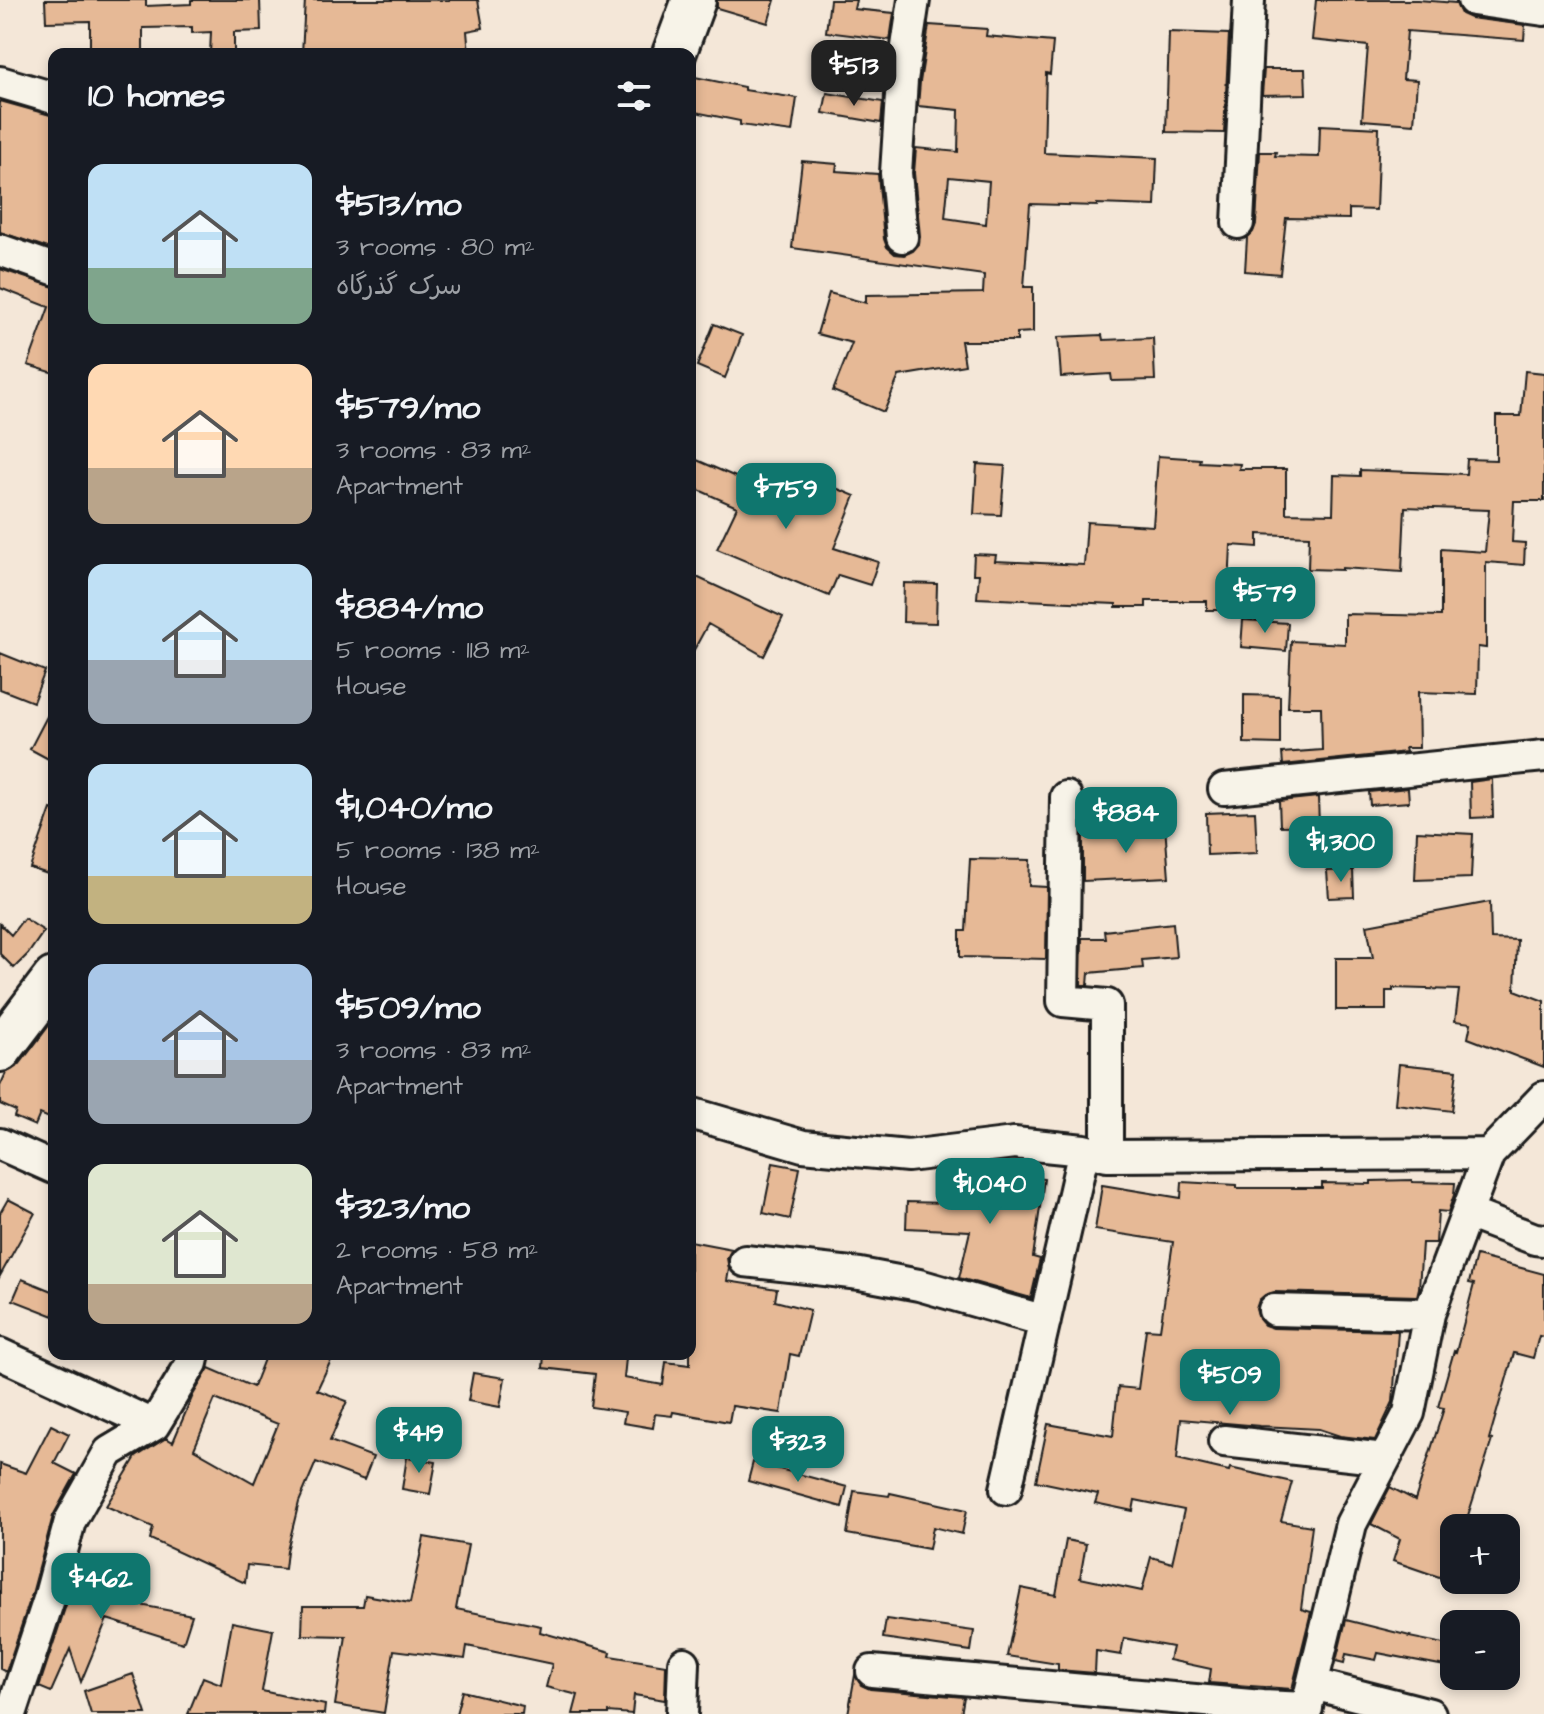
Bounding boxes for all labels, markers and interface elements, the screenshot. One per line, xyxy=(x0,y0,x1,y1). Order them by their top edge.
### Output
pin: $513 xyxy=(807,40,901,108)
text: $513 xyxy=(829,48,879,84)
text: 10 homes xyxy=(88,72,225,120)
icon: filters xyxy=(612,74,656,118)
text: $513/mo xyxy=(336,181,462,229)
icon: home xyxy=(152,196,248,292)
text: 3 rooms · 80 m² xyxy=(336,229,535,265)
text: سرک گذرگاه xyxy=(336,268,462,304)
text: $579/mo xyxy=(336,384,480,432)
icon: home xyxy=(152,396,248,492)
text: 3 rooms · 83 m² xyxy=(336,432,531,468)
pin: $759 xyxy=(739,463,833,531)
text: Apartment xyxy=(336,468,463,504)
text: $759 xyxy=(754,471,818,507)
pin: $579 xyxy=(1218,567,1312,635)
text: $579 xyxy=(1233,575,1297,611)
text: $884/mo xyxy=(336,584,483,632)
icon: home xyxy=(152,596,248,692)
text: 5 rooms · 118 m² xyxy=(336,632,530,668)
text: House xyxy=(336,668,407,704)
text: $1,040/mo xyxy=(336,784,492,832)
pin: $884 xyxy=(1079,787,1173,855)
text: $884 xyxy=(1093,795,1159,831)
icon: home xyxy=(152,796,248,892)
pin: $1,300 xyxy=(1276,816,1406,884)
text: $1,300 xyxy=(1307,824,1375,860)
text: 5 rooms · 138 m² xyxy=(336,832,540,868)
text: House xyxy=(336,868,407,904)
text: $509/mo xyxy=(336,984,481,1032)
icon: home xyxy=(152,996,248,1092)
text: 3 rooms · 83 m² xyxy=(336,1032,531,1068)
text: Apartment xyxy=(336,1068,463,1104)
pin: $1,040 xyxy=(925,1158,1055,1226)
text: $1,040 xyxy=(954,1166,1026,1202)
text: $323/mo xyxy=(336,1184,470,1232)
icon: home xyxy=(152,1196,248,1292)
text: 2 rooms · 58 m² xyxy=(336,1232,538,1268)
text: Apartment xyxy=(336,1268,463,1304)
pin: $509 xyxy=(1183,1349,1277,1417)
text: $509 xyxy=(1198,1357,1262,1393)
pin: $419 xyxy=(372,1407,466,1475)
text: $419 xyxy=(394,1415,444,1451)
pin: $323 xyxy=(751,1416,845,1484)
text: $323 xyxy=(770,1424,826,1460)
map controls xyxy=(1440,1514,1520,1690)
button: + xyxy=(1440,1514,1520,1594)
pin: $462 xyxy=(54,1553,148,1621)
text: $462 xyxy=(69,1561,133,1597)
button: − xyxy=(1440,1610,1520,1690)

